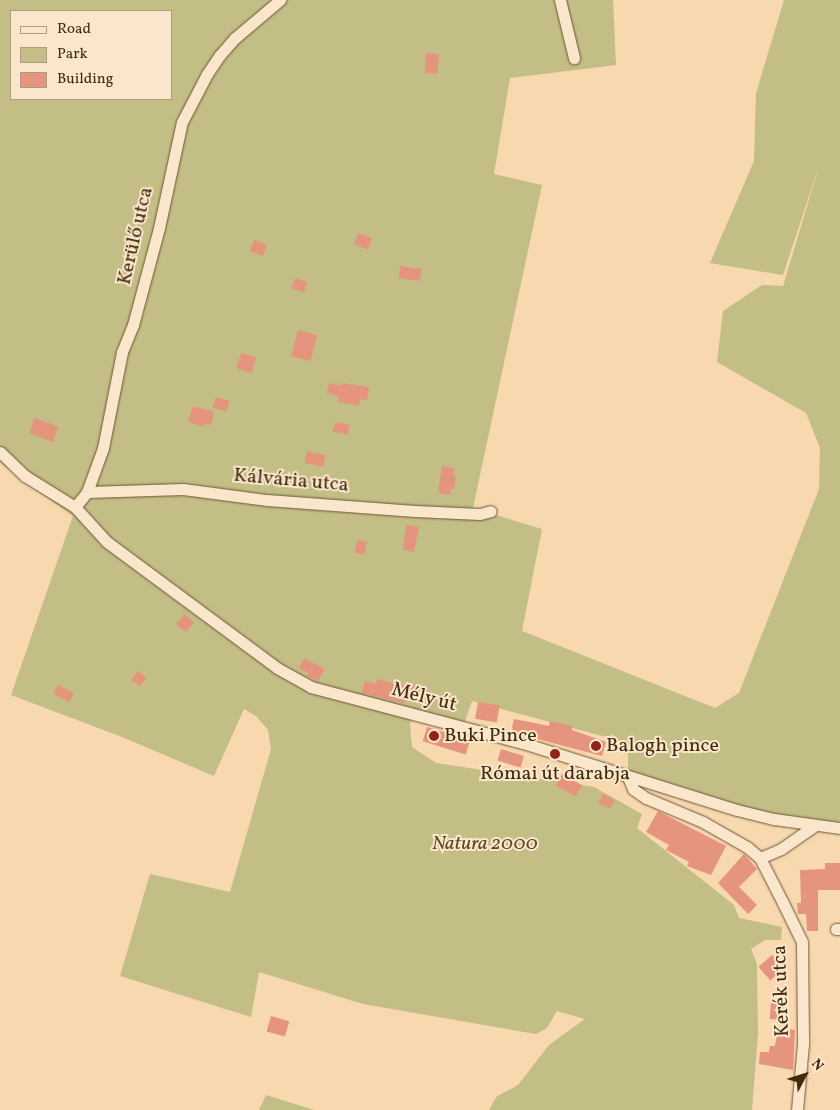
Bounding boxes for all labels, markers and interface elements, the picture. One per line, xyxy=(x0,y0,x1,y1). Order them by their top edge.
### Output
legend xyxy=(10,10,172,100)
text: Road xyxy=(57,19,91,40)
text: Park xyxy=(57,44,88,65)
text: Building xyxy=(57,69,113,90)
street label: Kerülő utca xyxy=(113,185,159,287)
street label: Kálvária utca xyxy=(232,464,350,498)
street label: Mély út xyxy=(389,678,459,718)
place label: Buki Pince xyxy=(444,724,537,748)
marker: Buki Pince xyxy=(428,730,440,742)
place label: Balogh pince xyxy=(606,734,719,758)
marker: Balogh pince xyxy=(590,740,602,752)
marker: Római út darabja xyxy=(549,748,561,760)
place label: Római út darabja xyxy=(480,762,630,786)
park label: Natura 2000 xyxy=(432,832,538,856)
street label: Kerék utca xyxy=(768,945,796,1037)
north arrow xyxy=(780,1050,830,1100)
text: N xyxy=(806,1055,827,1075)

